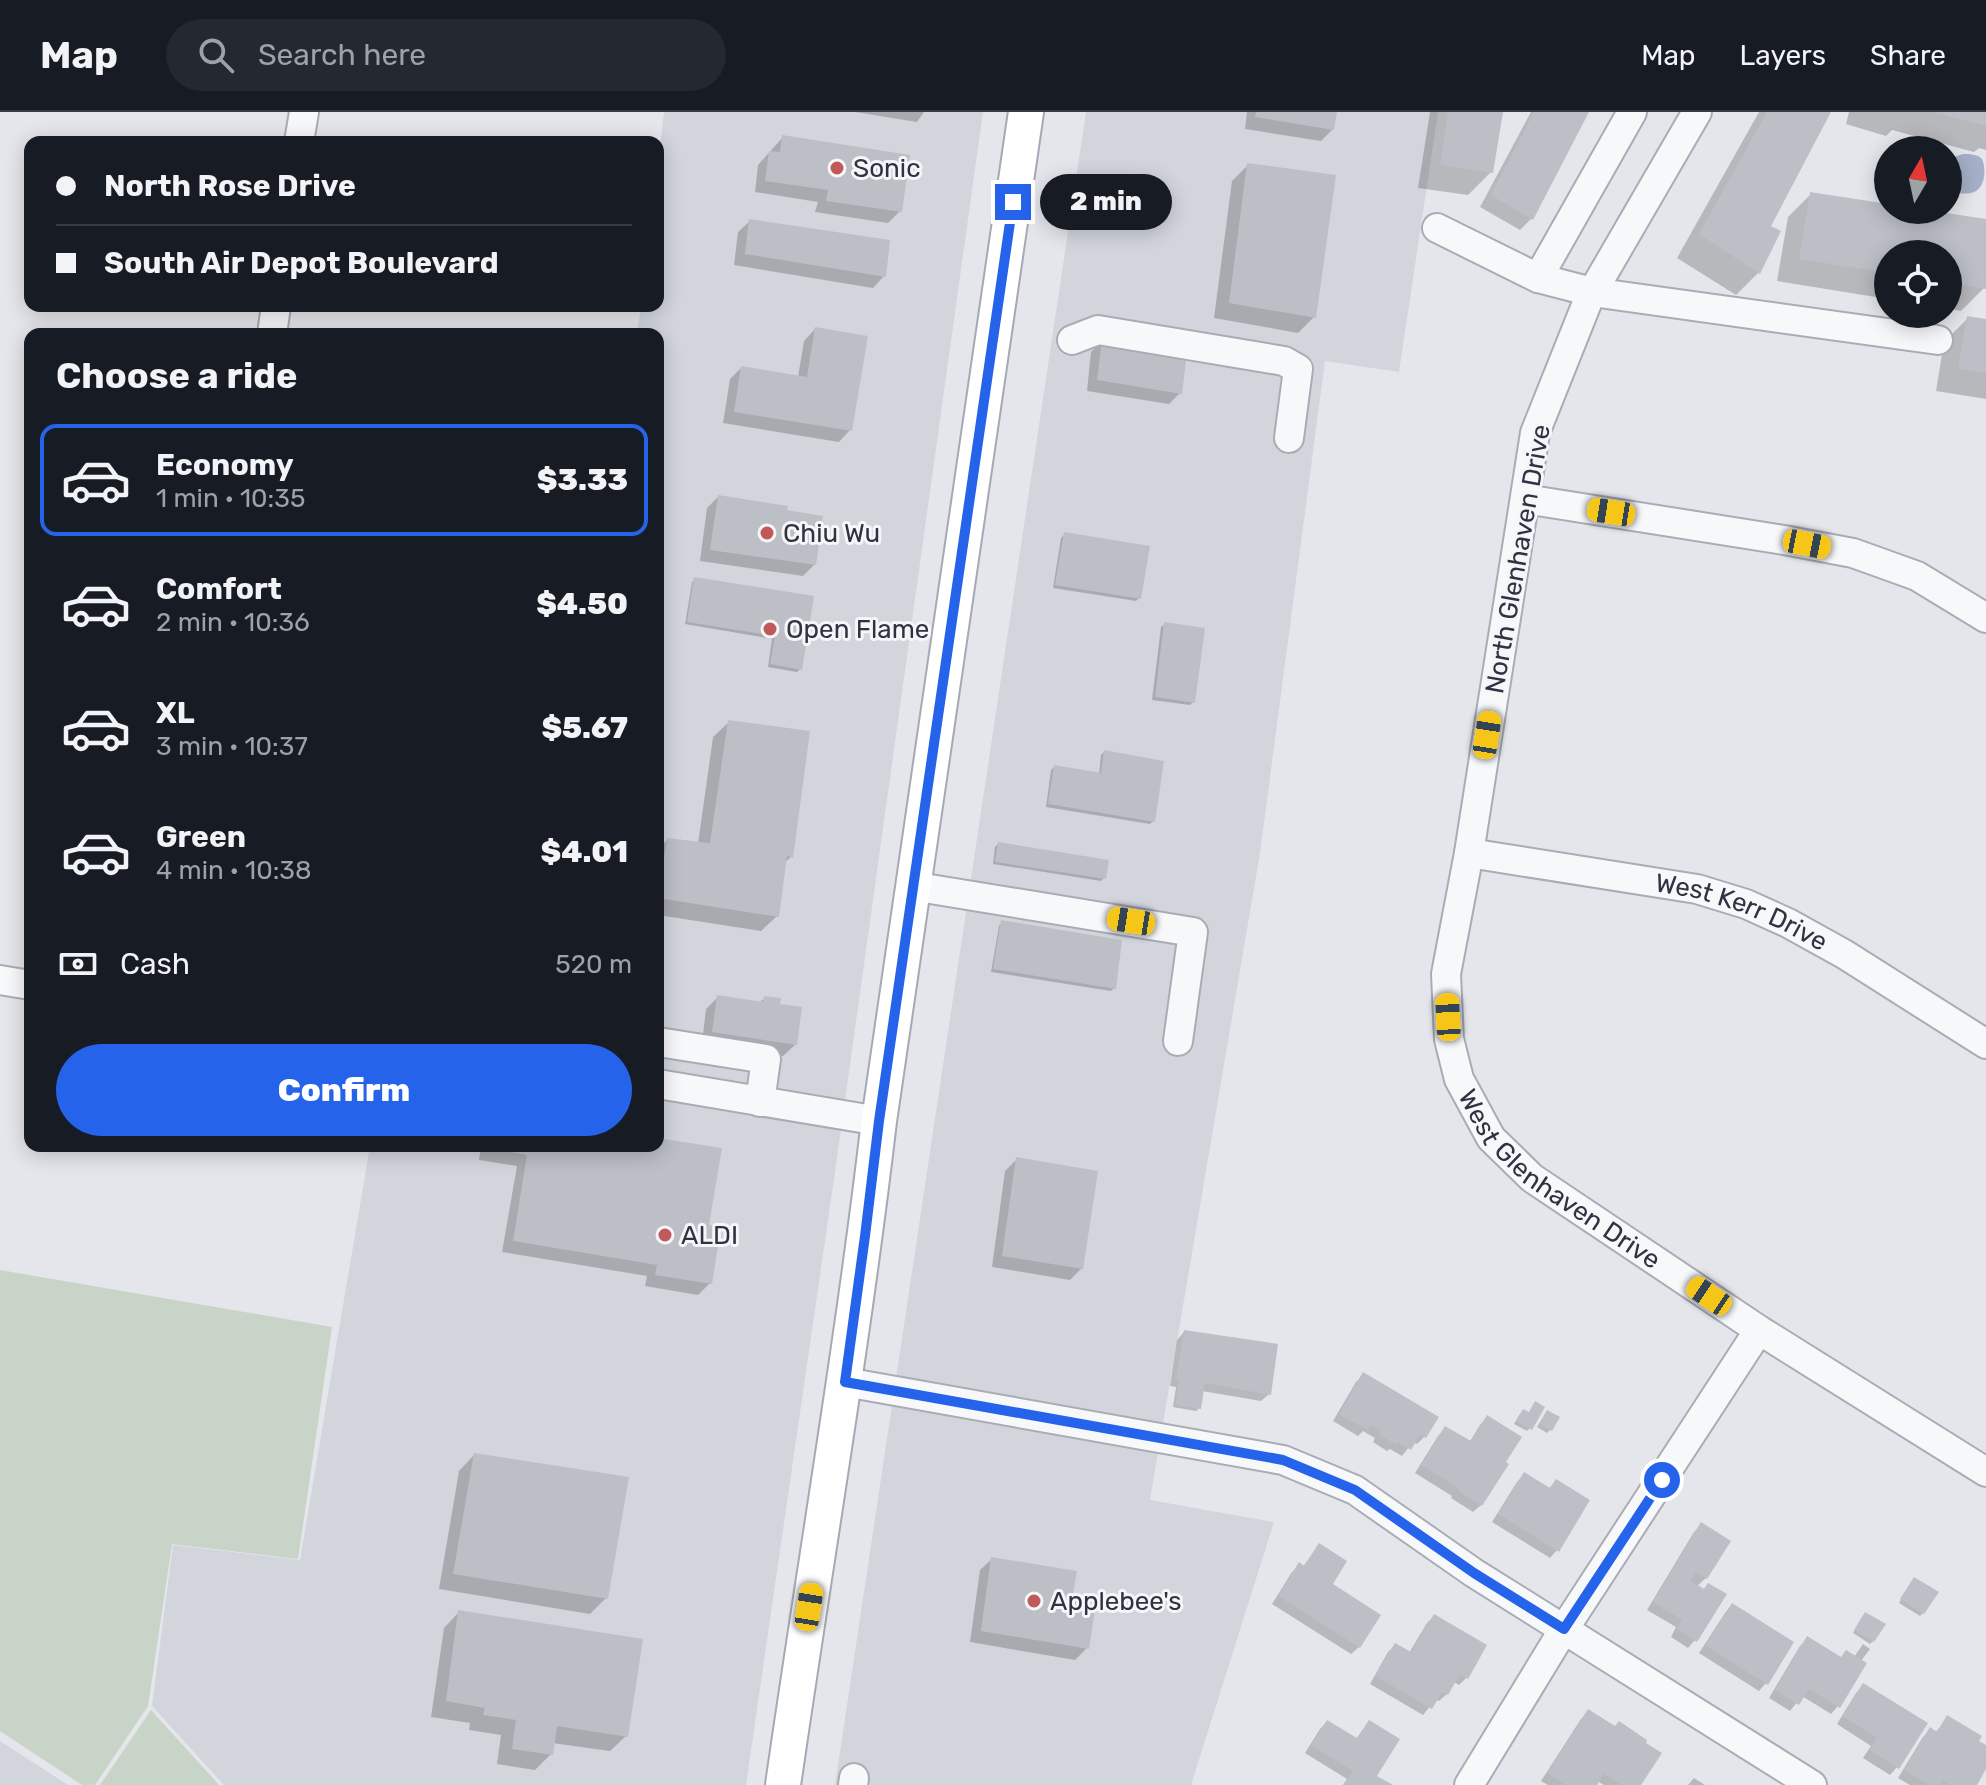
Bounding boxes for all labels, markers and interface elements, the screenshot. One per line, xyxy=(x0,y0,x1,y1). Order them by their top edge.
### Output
search box xyxy=(166,19,726,91)
text: Map xyxy=(40,32,118,78)
icon: search xyxy=(194,33,238,77)
text: Search here xyxy=(258,37,426,73)
text: Map xyxy=(1641,39,1696,72)
text: Layers xyxy=(1740,39,1826,72)
text: Share xyxy=(1870,39,1946,72)
north arrow xyxy=(1874,136,1962,224)
map controls xyxy=(1874,136,1962,328)
place label: Sonic xyxy=(853,153,921,184)
marker: Sonic xyxy=(828,159,846,177)
text: North Rose Drive xyxy=(104,168,356,204)
callout: 2 min xyxy=(1041,174,1173,230)
route end xyxy=(995,184,1031,220)
text: 2 min xyxy=(1070,186,1142,217)
button: locate xyxy=(1874,240,1962,328)
text: South Air Depot Boulevard xyxy=(104,245,499,281)
text: Choose a ride xyxy=(56,354,297,397)
street label: North Glenhaven Drive xyxy=(1479,422,1557,696)
icon: car xyxy=(60,444,132,516)
text: Economy xyxy=(156,447,294,483)
text: $3.33 xyxy=(537,462,628,498)
text: 1 min · 10:35 xyxy=(156,483,305,514)
car xyxy=(1585,496,1637,528)
place label: Chiu Wu xyxy=(783,518,880,549)
marker: Chiu Wu xyxy=(758,524,776,542)
car xyxy=(1781,528,1833,560)
icon: car xyxy=(60,568,132,640)
text: Comfort xyxy=(156,571,282,607)
text: $4.50 xyxy=(536,586,628,622)
text: 2 min · 10:36 xyxy=(156,607,310,638)
place label: Open Flame xyxy=(786,614,929,645)
marker: Open Flame xyxy=(761,620,779,638)
icon: car xyxy=(60,692,132,764)
text: XL xyxy=(156,695,195,731)
car xyxy=(1471,709,1503,761)
text: $5.67 xyxy=(541,710,628,746)
text: 3 min · 10:37 xyxy=(156,731,308,762)
icon: car xyxy=(60,816,132,888)
text: Green xyxy=(156,819,246,855)
text: $4.01 xyxy=(541,834,628,870)
text: 4 min · 10:38 xyxy=(156,855,311,886)
street label: West Kerr Drive xyxy=(1653,867,1833,957)
car xyxy=(1105,905,1157,937)
icon: cash xyxy=(56,942,100,986)
text: Cash xyxy=(120,946,190,982)
text: 520 m xyxy=(555,949,632,980)
car xyxy=(1435,992,1461,1042)
button: Confirm xyxy=(56,1044,632,1136)
street label: West Glenhaven Drive xyxy=(1452,1084,1667,1275)
place label: ALDI xyxy=(681,1220,738,1251)
marker: ALDI xyxy=(656,1226,674,1244)
car xyxy=(1682,1273,1736,1319)
route start xyxy=(1644,1462,1680,1498)
car xyxy=(793,1581,825,1633)
place label: Applebee's xyxy=(1050,1586,1182,1617)
marker: Applebee's xyxy=(1025,1592,1043,1610)

